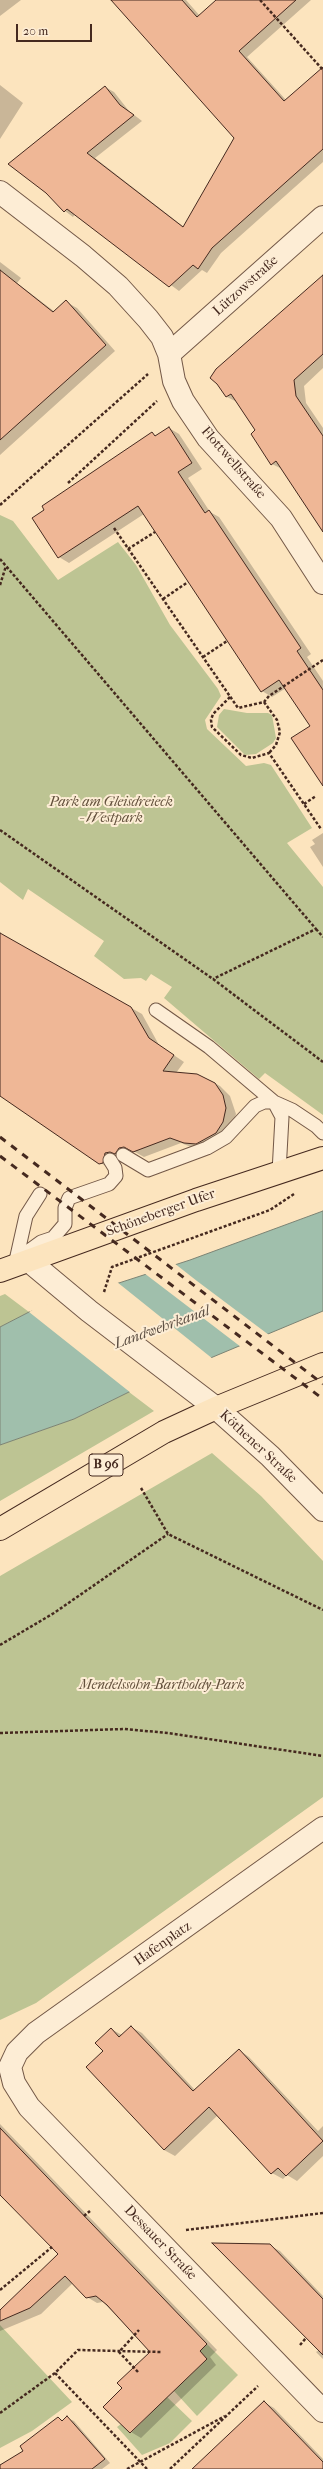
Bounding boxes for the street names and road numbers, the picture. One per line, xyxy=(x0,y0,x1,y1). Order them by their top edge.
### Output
street label: Lützowstraße xyxy=(210,252,282,320)
street label: Flottwellstraße xyxy=(197,423,269,503)
street label: Schöneberger Ufer xyxy=(104,1185,218,1241)
street label: Köthener Straße xyxy=(216,1407,300,1487)
road number: B 96 xyxy=(89,1454,123,1476)
street label: Hafenplatz xyxy=(131,1918,195,1970)
street label: Dessauer Straße xyxy=(120,2202,200,2284)

